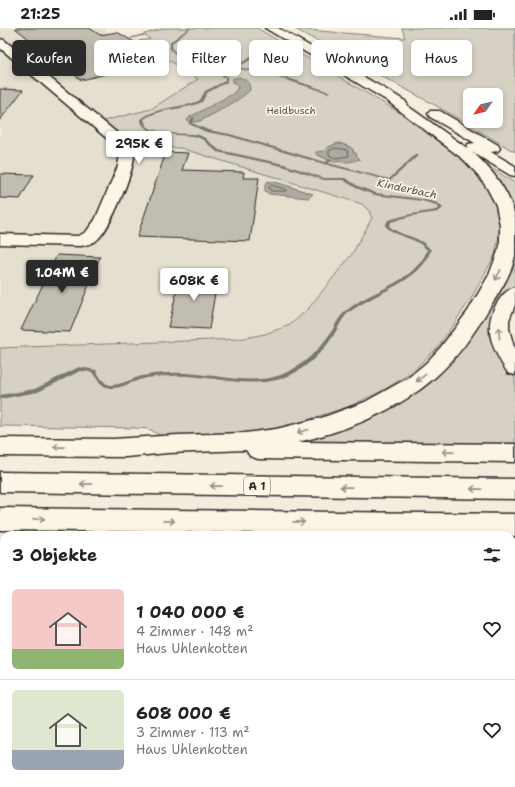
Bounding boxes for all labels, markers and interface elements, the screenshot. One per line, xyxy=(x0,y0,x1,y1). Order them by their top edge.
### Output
text: 21:25 xyxy=(20,4,60,24)
chip: Kaufen xyxy=(12,40,86,76)
chip: Mieten xyxy=(94,40,169,76)
chip: Filter xyxy=(177,40,241,76)
chip: Neu xyxy=(249,40,303,76)
chip: Wohnung xyxy=(311,40,403,76)
chip: Haus xyxy=(411,40,472,76)
north arrow xyxy=(463,88,503,128)
map controls xyxy=(463,88,503,128)
park label: Heidbusch xyxy=(266,104,316,117)
pin: 295K € xyxy=(106,131,172,165)
text: 295K € xyxy=(115,135,163,152)
water label: Kinderbach xyxy=(376,175,438,203)
pin: 1.04M € xyxy=(25,260,99,294)
text: 1.04M € xyxy=(35,264,89,281)
pin: 608K € xyxy=(161,268,227,302)
one-way arrow xyxy=(494,269,502,281)
text: 608K € xyxy=(169,272,219,289)
one-way arrow xyxy=(496,327,503,340)
one-way arrow xyxy=(416,374,427,382)
one-way arrow xyxy=(297,428,310,435)
one-way arrow xyxy=(53,443,66,451)
one-way arrow xyxy=(442,448,455,456)
road number: A 1 xyxy=(244,477,270,495)
one-way arrow xyxy=(80,480,93,488)
one-way arrow xyxy=(210,482,223,489)
one-way arrow xyxy=(340,483,353,491)
one-way arrow xyxy=(470,485,483,493)
one-way arrow xyxy=(32,515,45,523)
one-way arrow xyxy=(162,517,175,525)
one-way arrow xyxy=(292,519,305,526)
text: 3 Objekte xyxy=(12,544,97,566)
icon: filters xyxy=(481,544,503,566)
text: 1 040 000 € xyxy=(136,601,244,623)
icon: home xyxy=(44,605,92,653)
icon: heart xyxy=(481,618,503,640)
text: 4 Zimmer · 148 m² xyxy=(136,623,253,640)
text: Haus Uhlenkotten xyxy=(136,640,248,657)
text: 608 000 € xyxy=(136,702,231,724)
icon: home xyxy=(44,706,92,754)
icon: heart xyxy=(481,719,503,741)
text: 3 Zimmer · 113 m² xyxy=(136,724,249,741)
text: Haus Uhlenkotten xyxy=(136,741,248,758)

